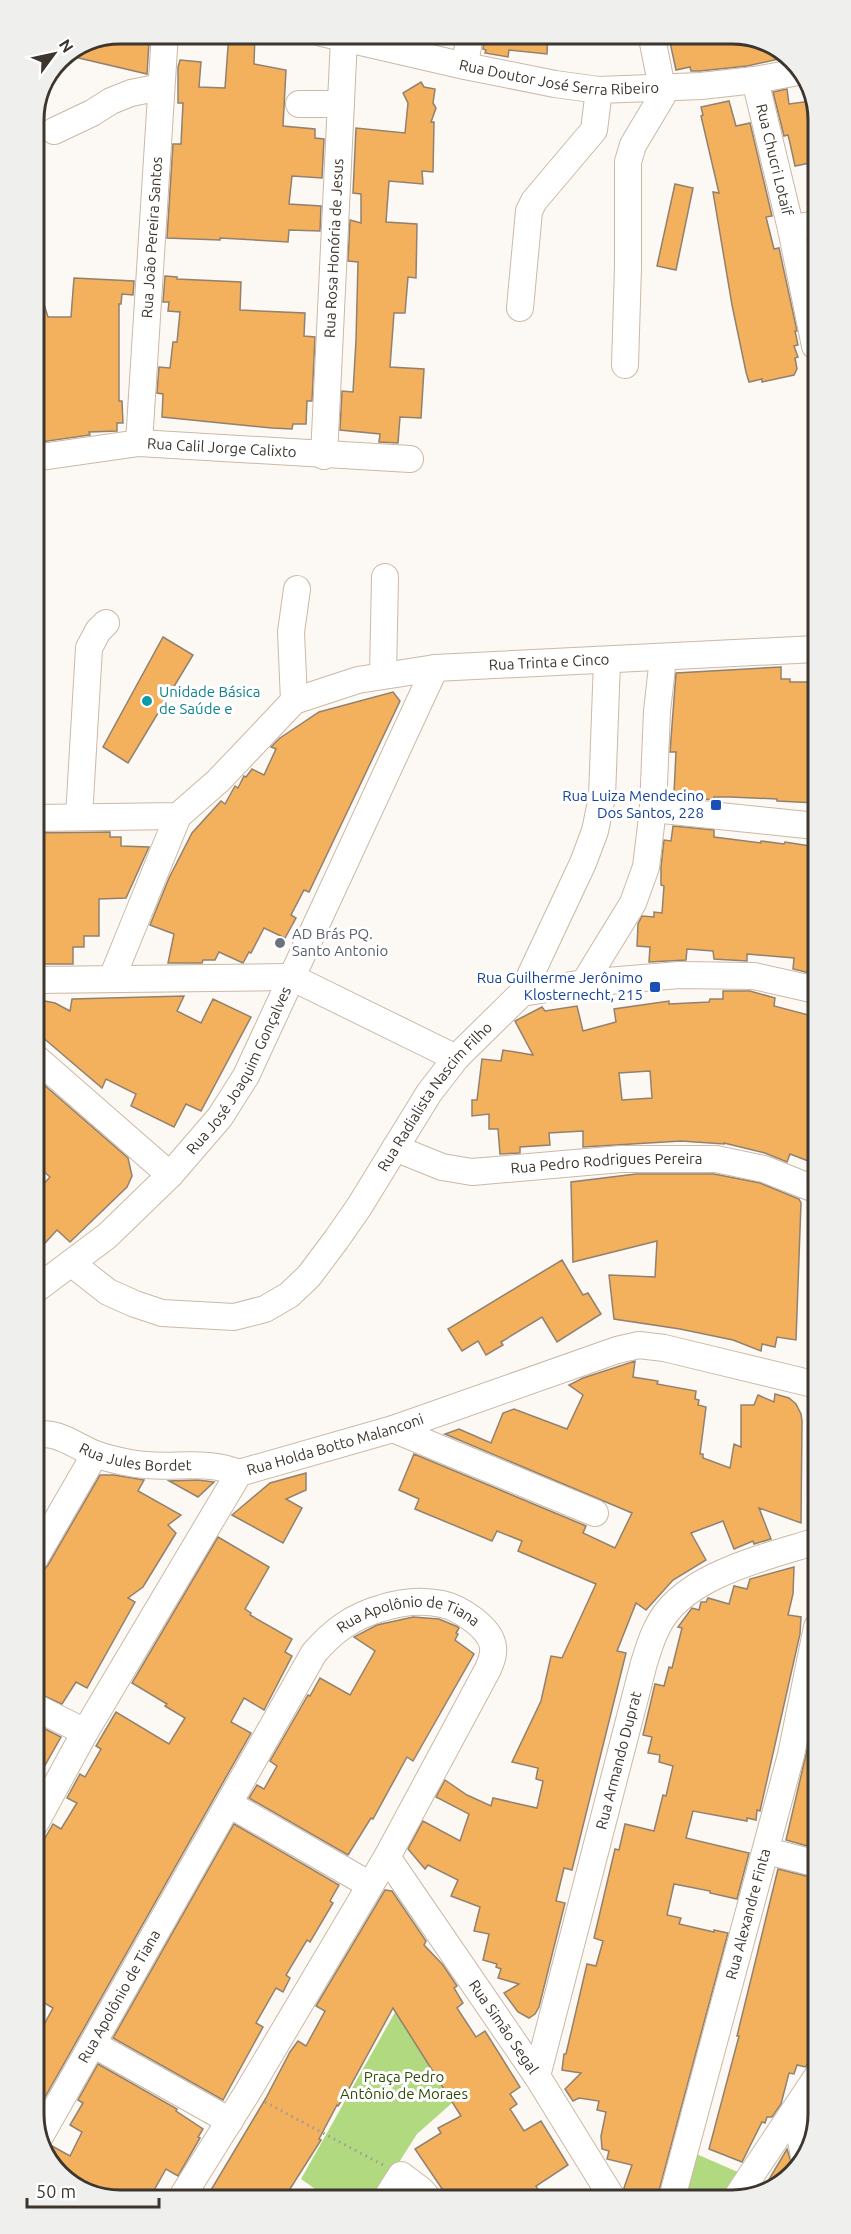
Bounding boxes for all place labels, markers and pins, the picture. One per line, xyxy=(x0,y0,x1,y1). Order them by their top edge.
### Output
place label: Unidade Básica de Saúde e xyxy=(159,683,260,717)
marker: Unidade Básica de Saúde e xyxy=(140,694,154,708)
place label: Rua Luiza Mendecino Dos Santos, 228 xyxy=(562,787,704,821)
marker: Rua Luiza Mendecino Dos Santos, 228 xyxy=(709,798,723,812)
place label: AD Brás PQ. Santo Antonio xyxy=(292,925,388,959)
marker: AD Brás PQ. Santo Antonio xyxy=(273,936,287,950)
place label: Rua Guilherme Jerônimo Klosternecht, 215 xyxy=(477,969,643,1003)
marker: Rua Guilherme Jerônimo Klosternecht, 215 xyxy=(648,980,662,994)

